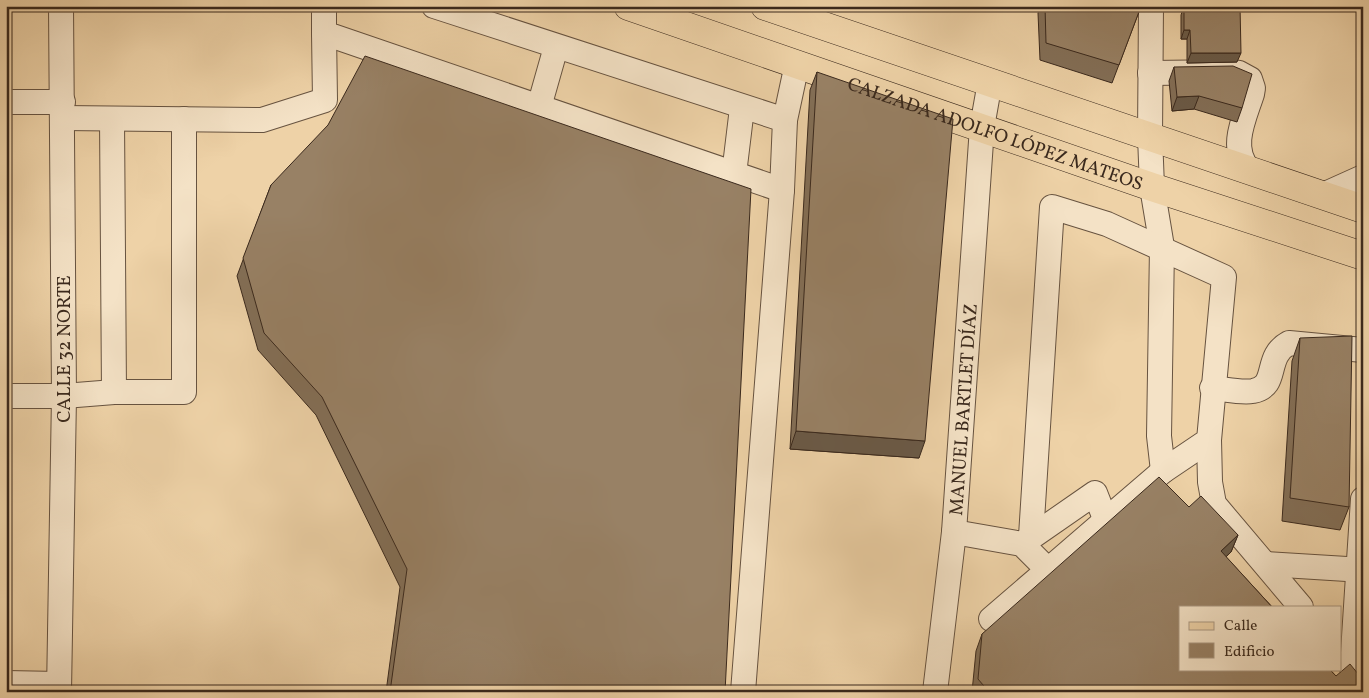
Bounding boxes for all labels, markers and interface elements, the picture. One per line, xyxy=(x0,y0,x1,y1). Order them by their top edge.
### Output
street label: CALZADA ADOLFO LÓPEZ MATEOS xyxy=(844,72,1146,198)
street label: CALLE 32 NORTE xyxy=(52,275,78,423)
street label: MANUEL BARTLET DÍAZ xyxy=(944,302,985,517)
legend xyxy=(1179,606,1342,670)
text: Calle xyxy=(1224,616,1257,637)
text: Edificio xyxy=(1224,642,1275,663)

